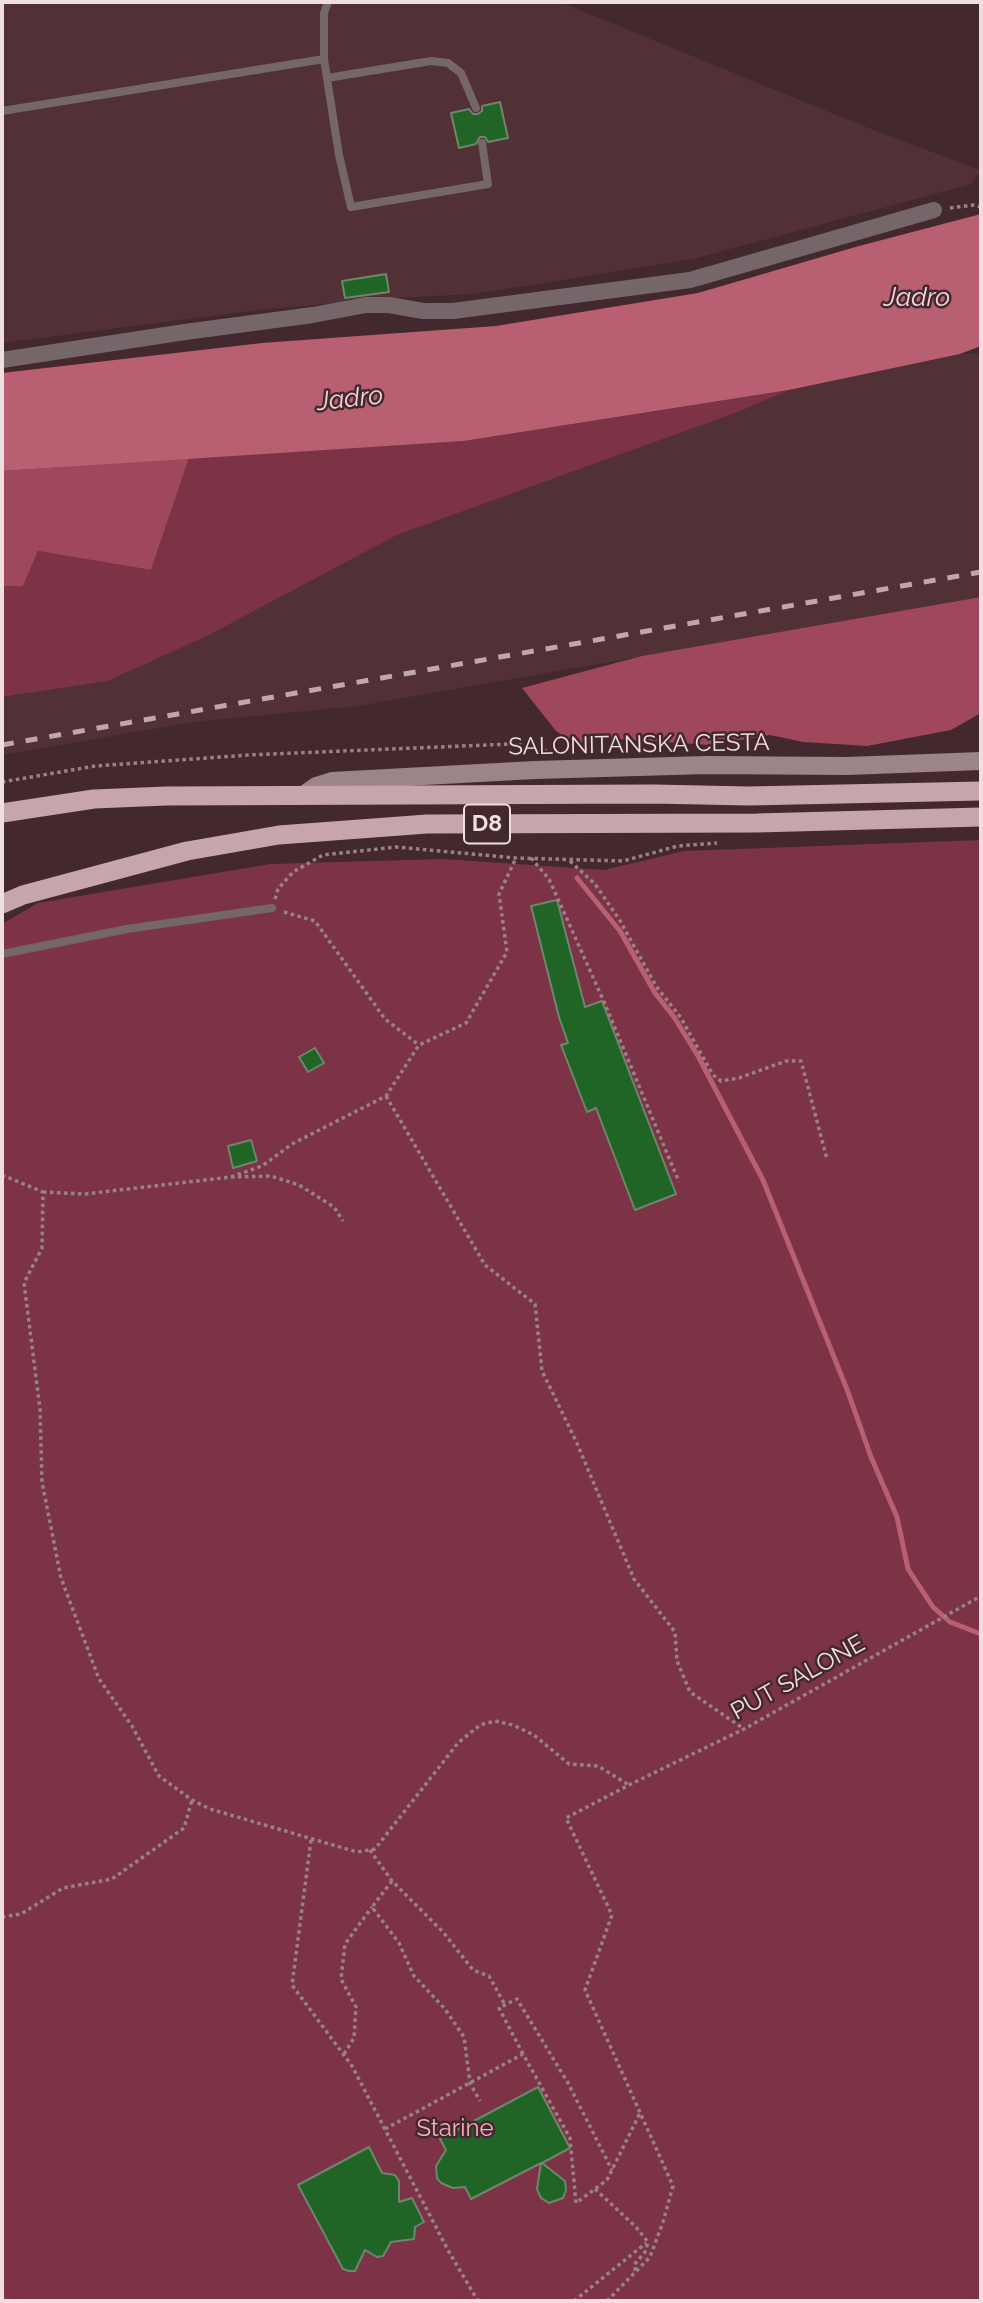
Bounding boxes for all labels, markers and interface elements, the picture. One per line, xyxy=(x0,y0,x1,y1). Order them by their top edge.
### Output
water label: Jadro xyxy=(884,282,950,314)
water label: Jadro xyxy=(315,380,385,418)
street label: SALONITANSKA CESTA xyxy=(508,728,770,762)
road number: D8 xyxy=(464,804,510,844)
street label: PUT SALONE xyxy=(726,1629,870,1727)
park label: Starine xyxy=(416,2115,494,2143)

